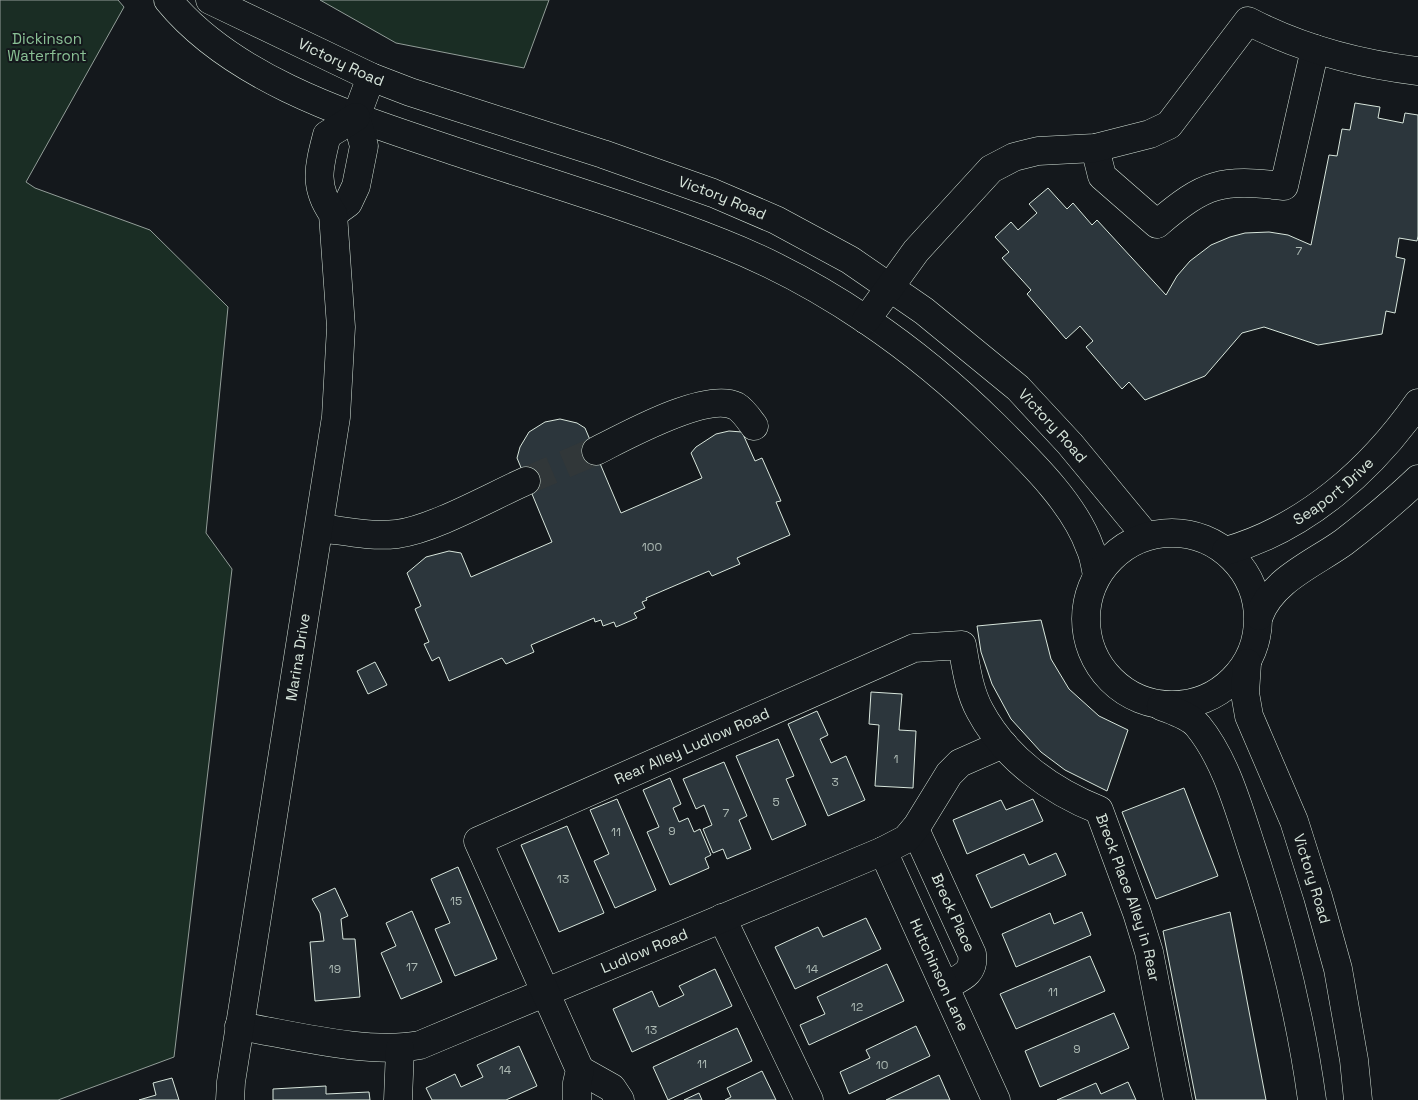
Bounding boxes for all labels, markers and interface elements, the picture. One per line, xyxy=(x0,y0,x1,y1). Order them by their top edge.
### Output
park label: Dickinson Waterfront xyxy=(7,29,87,65)
street label: Victory Road xyxy=(295,33,387,90)
street label: Victory Road xyxy=(676,171,769,224)
house number: 7 xyxy=(1296,243,1303,259)
street label: Victory Road xyxy=(1015,385,1091,466)
street label: Seaport Drive xyxy=(1289,453,1377,529)
house number: 100 xyxy=(642,539,662,555)
street label: Marina Drive xyxy=(281,612,314,702)
street label: Rear Alley Ludlow Road xyxy=(611,703,772,788)
house number: 1 xyxy=(893,751,899,767)
house number: 3 xyxy=(831,774,839,790)
house number: 5 xyxy=(772,794,780,810)
house number: 7 xyxy=(723,805,730,821)
street label: Breck Place Alley in Rear xyxy=(1092,811,1165,983)
house number: 9 xyxy=(668,823,676,839)
house number: 11 xyxy=(611,824,621,840)
street label: Victory Road xyxy=(1290,831,1335,926)
street label: Breck Place xyxy=(928,870,980,955)
house number: 13 xyxy=(557,871,569,887)
house number: 15 xyxy=(450,893,462,909)
street label: Hutchinson Lane xyxy=(906,915,974,1034)
street label: Ludlow Road xyxy=(598,924,690,977)
house number: 17 xyxy=(406,959,418,975)
house number: 19 xyxy=(329,961,341,977)
house number: 14 xyxy=(806,961,819,977)
house number: 11 xyxy=(1048,984,1058,1000)
house number: 12 xyxy=(851,999,863,1015)
house number: 13 xyxy=(645,1022,657,1038)
house number: 9 xyxy=(1073,1041,1081,1057)
house number: 11 xyxy=(697,1056,707,1072)
house number: 10 xyxy=(876,1057,888,1073)
house number: 14 xyxy=(499,1062,512,1078)

